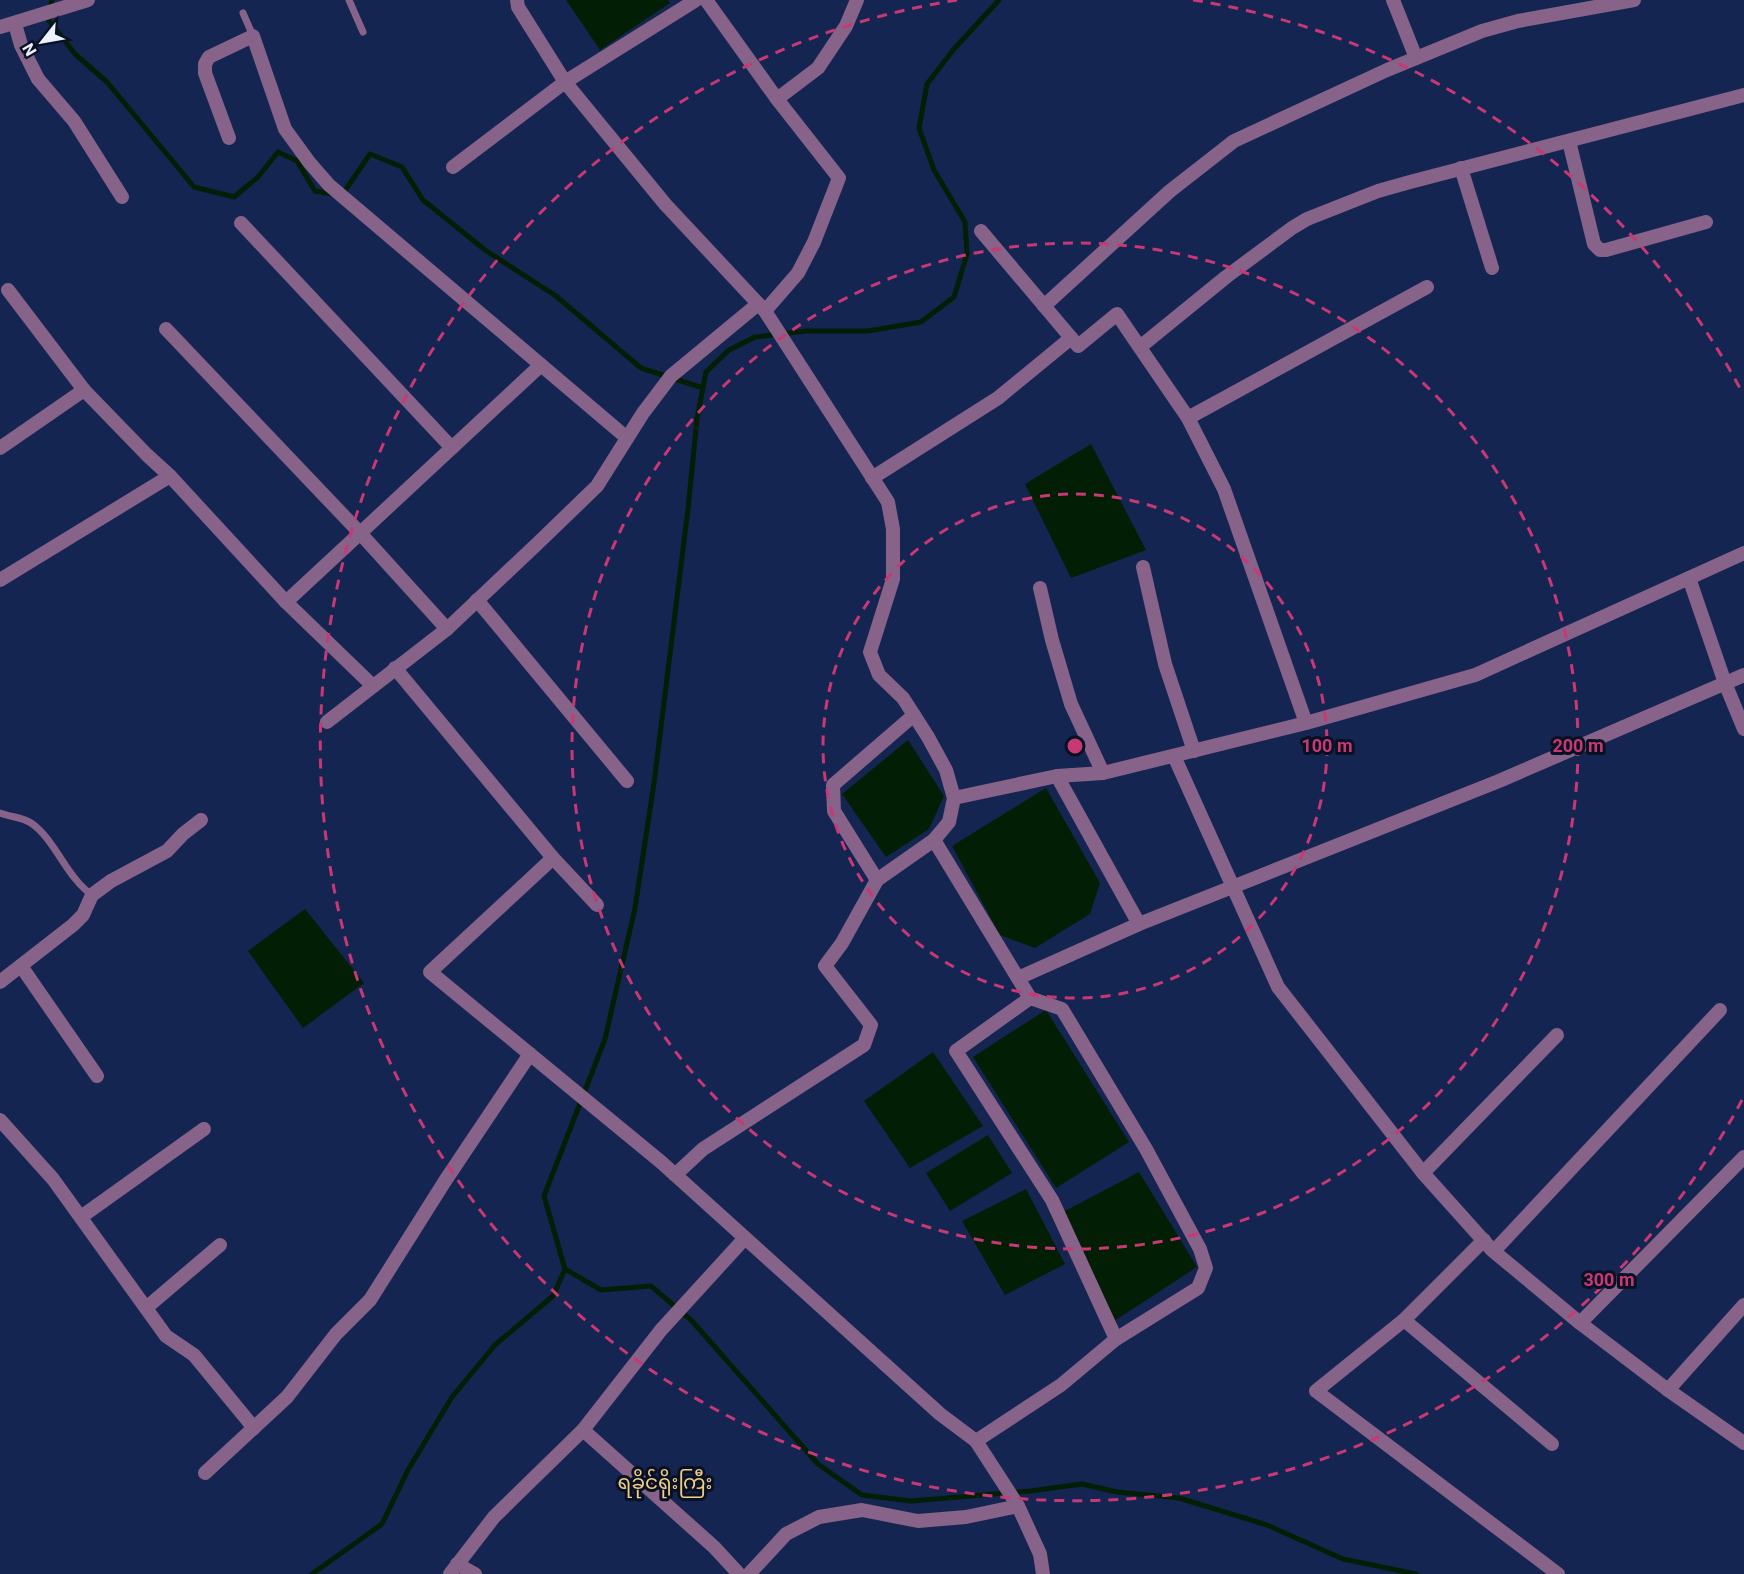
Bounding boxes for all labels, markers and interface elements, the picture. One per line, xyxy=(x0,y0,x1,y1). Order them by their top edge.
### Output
north arrow xyxy=(12,12,72,72)
text: N xyxy=(19,40,41,59)
text: 100 m xyxy=(1301,735,1353,756)
text: 200 m xyxy=(1552,735,1604,756)
centre of rings xyxy=(1065,736,1085,756)
text: 300 m xyxy=(1583,1269,1635,1290)
district label: ရခိုင်ရိုးကြီး xyxy=(618,1468,712,1499)

